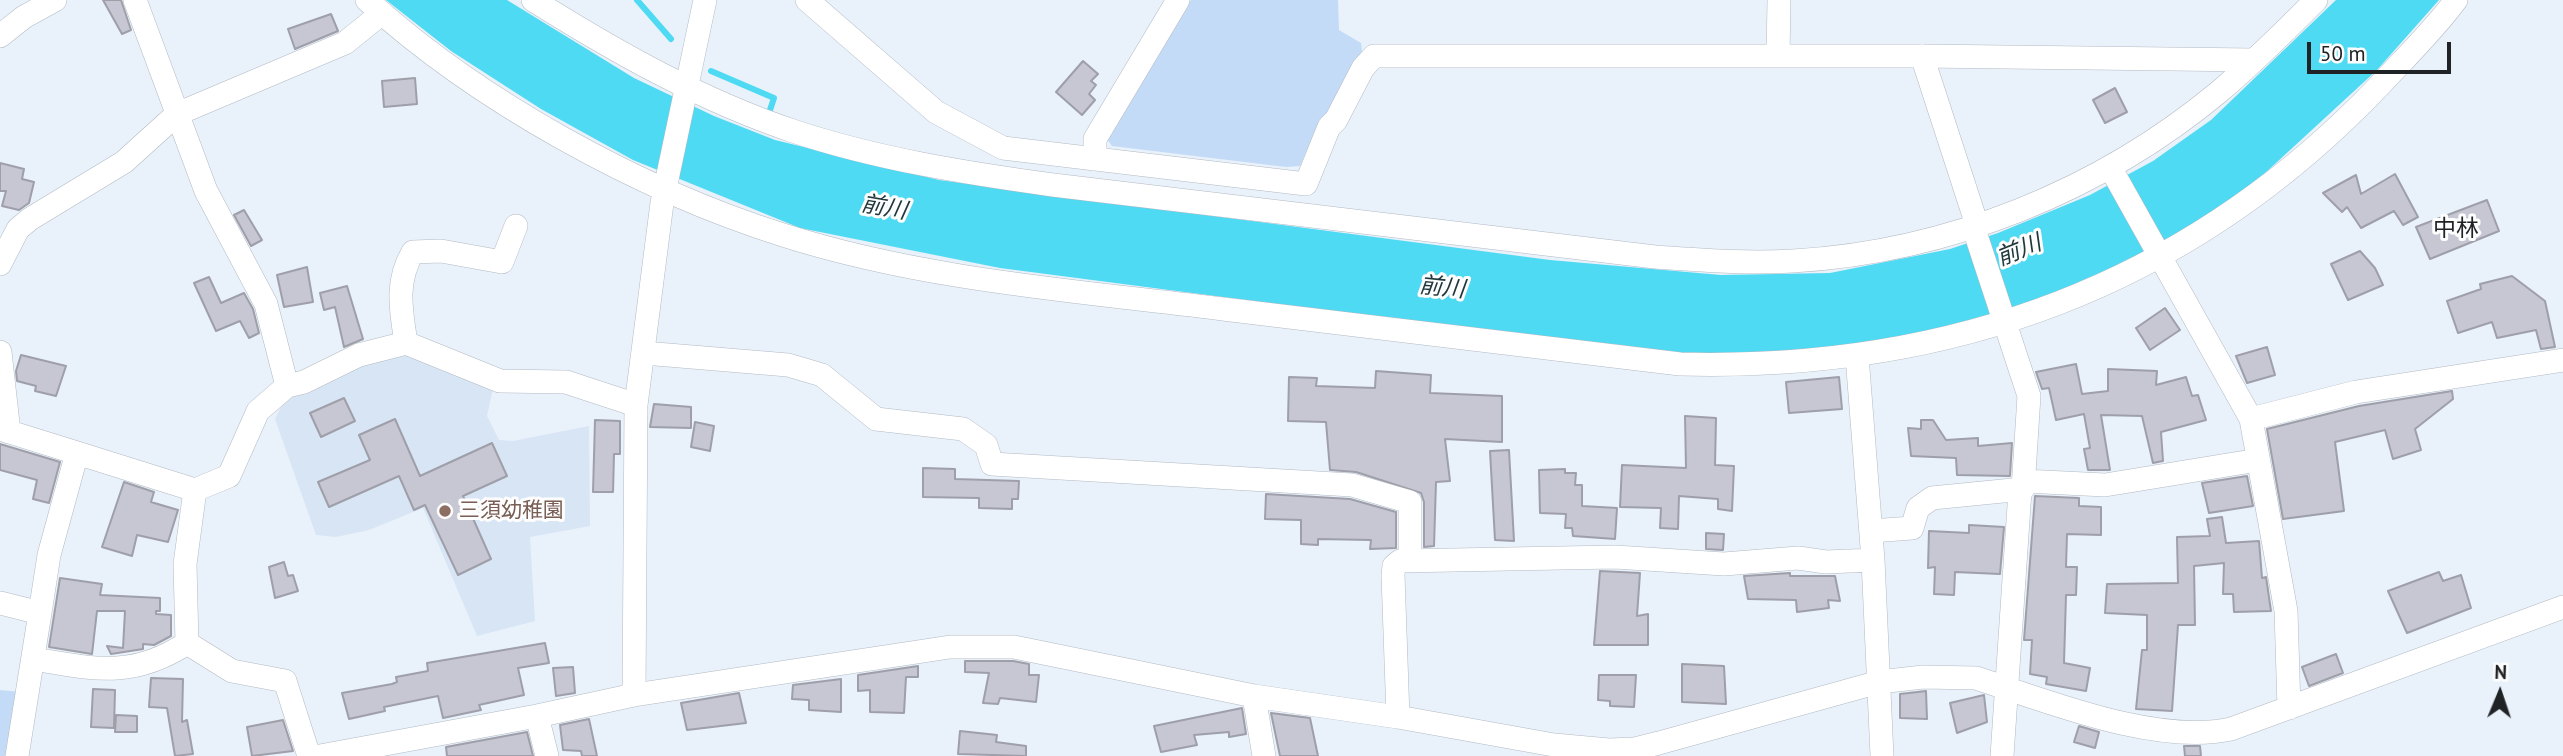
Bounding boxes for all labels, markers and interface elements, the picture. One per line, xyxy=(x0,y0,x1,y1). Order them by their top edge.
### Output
scale bar xyxy=(2311,28,2454,72)
text: 50 m xyxy=(2320,40,2366,67)
water label: 前川 xyxy=(859,190,909,226)
district label: 中林 xyxy=(2433,215,2479,243)
water label: 前川 xyxy=(1993,230,2045,272)
water label: 前川 xyxy=(1418,272,1466,304)
place label: 三須幼稚園 xyxy=(459,498,564,524)
marker: 三須幼稚園 xyxy=(437,503,453,519)
north arrow xyxy=(2465,658,2535,728)
text: N xyxy=(2494,660,2507,684)

